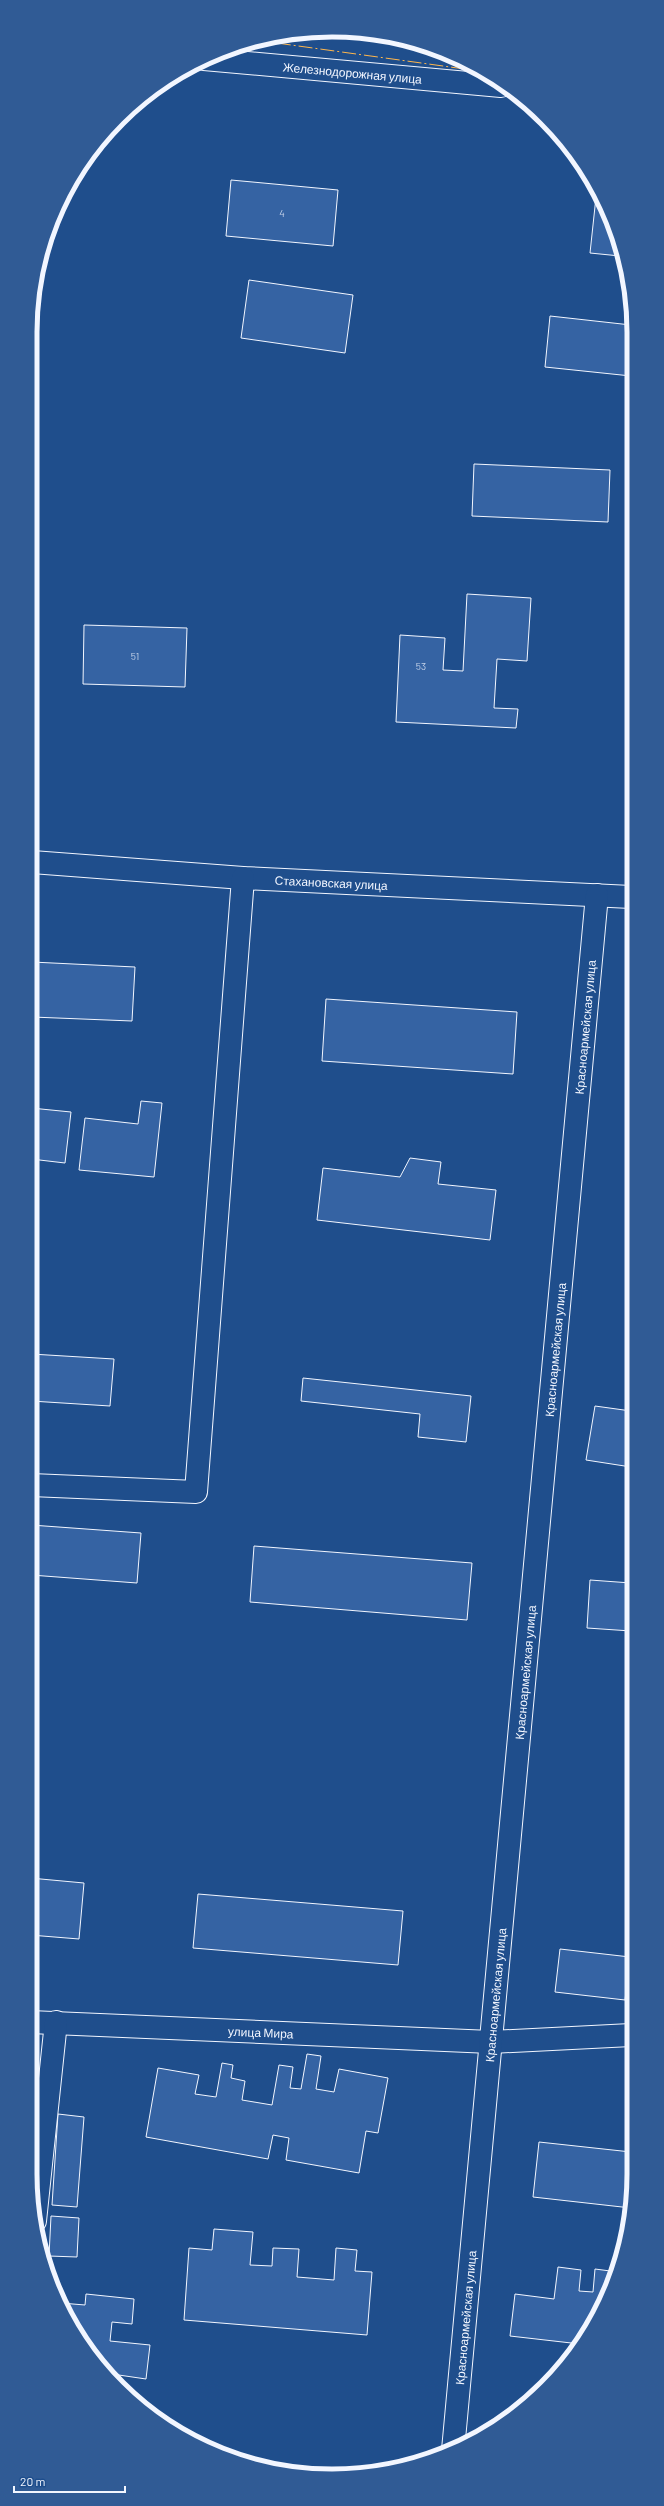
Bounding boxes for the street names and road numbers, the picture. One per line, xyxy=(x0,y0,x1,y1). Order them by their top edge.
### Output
street label: Железнодорожная улица xyxy=(282,59,423,86)
street label: Стахановская улица xyxy=(275,873,388,893)
street label: Красноармейская улица xyxy=(572,959,598,1095)
street label: Красноармейская улица xyxy=(542,1282,568,1417)
street label: Красноармейская улица xyxy=(512,1604,539,1740)
street label: Красноармейская улица xyxy=(482,1927,509,2063)
street label: улица Мира xyxy=(228,2024,294,2041)
street label: Красноармейская улица xyxy=(452,2249,479,2385)

